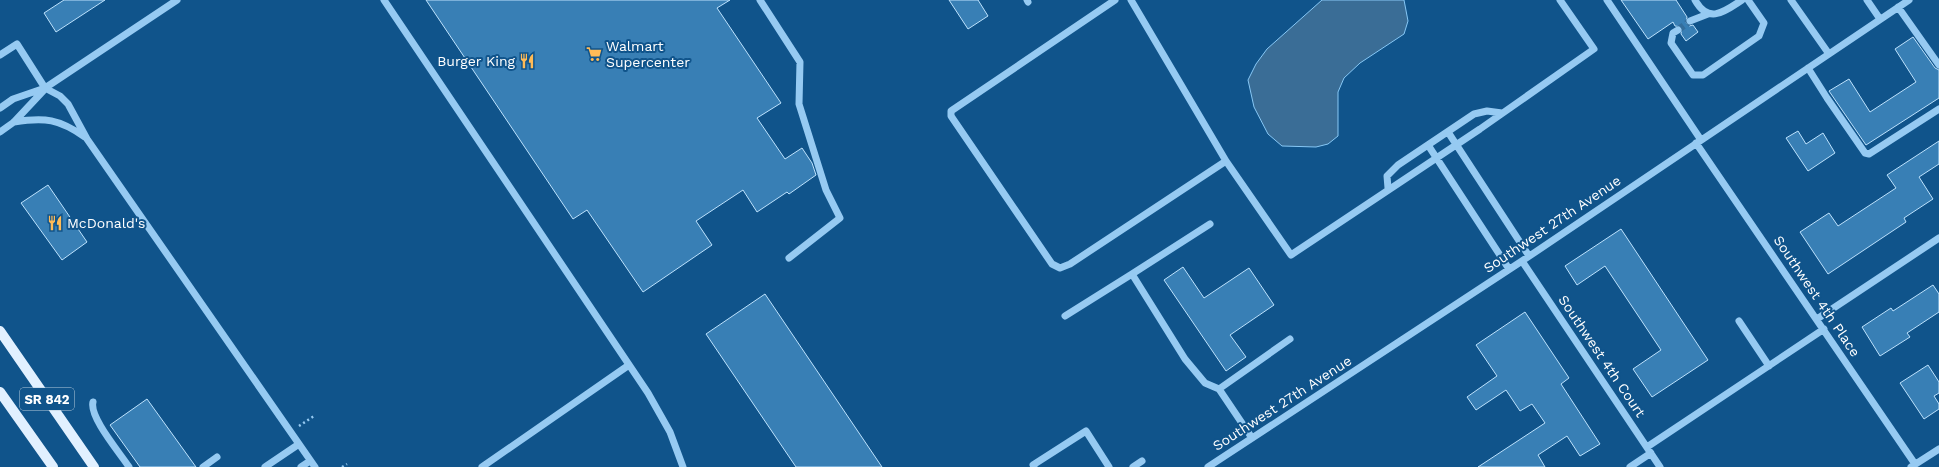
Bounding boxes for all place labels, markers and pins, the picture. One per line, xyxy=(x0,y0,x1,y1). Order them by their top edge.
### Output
place label: Walmart Supercenter xyxy=(606,38,690,70)
supermarket icon: Walmart Supercenter xyxy=(585,45,603,63)
restaurant icon: Burger King xyxy=(518,52,536,70)
place label: Burger King xyxy=(437,53,516,69)
restaurant icon: McDonald's xyxy=(46,214,64,232)
place label: McDonald's xyxy=(67,215,145,231)

